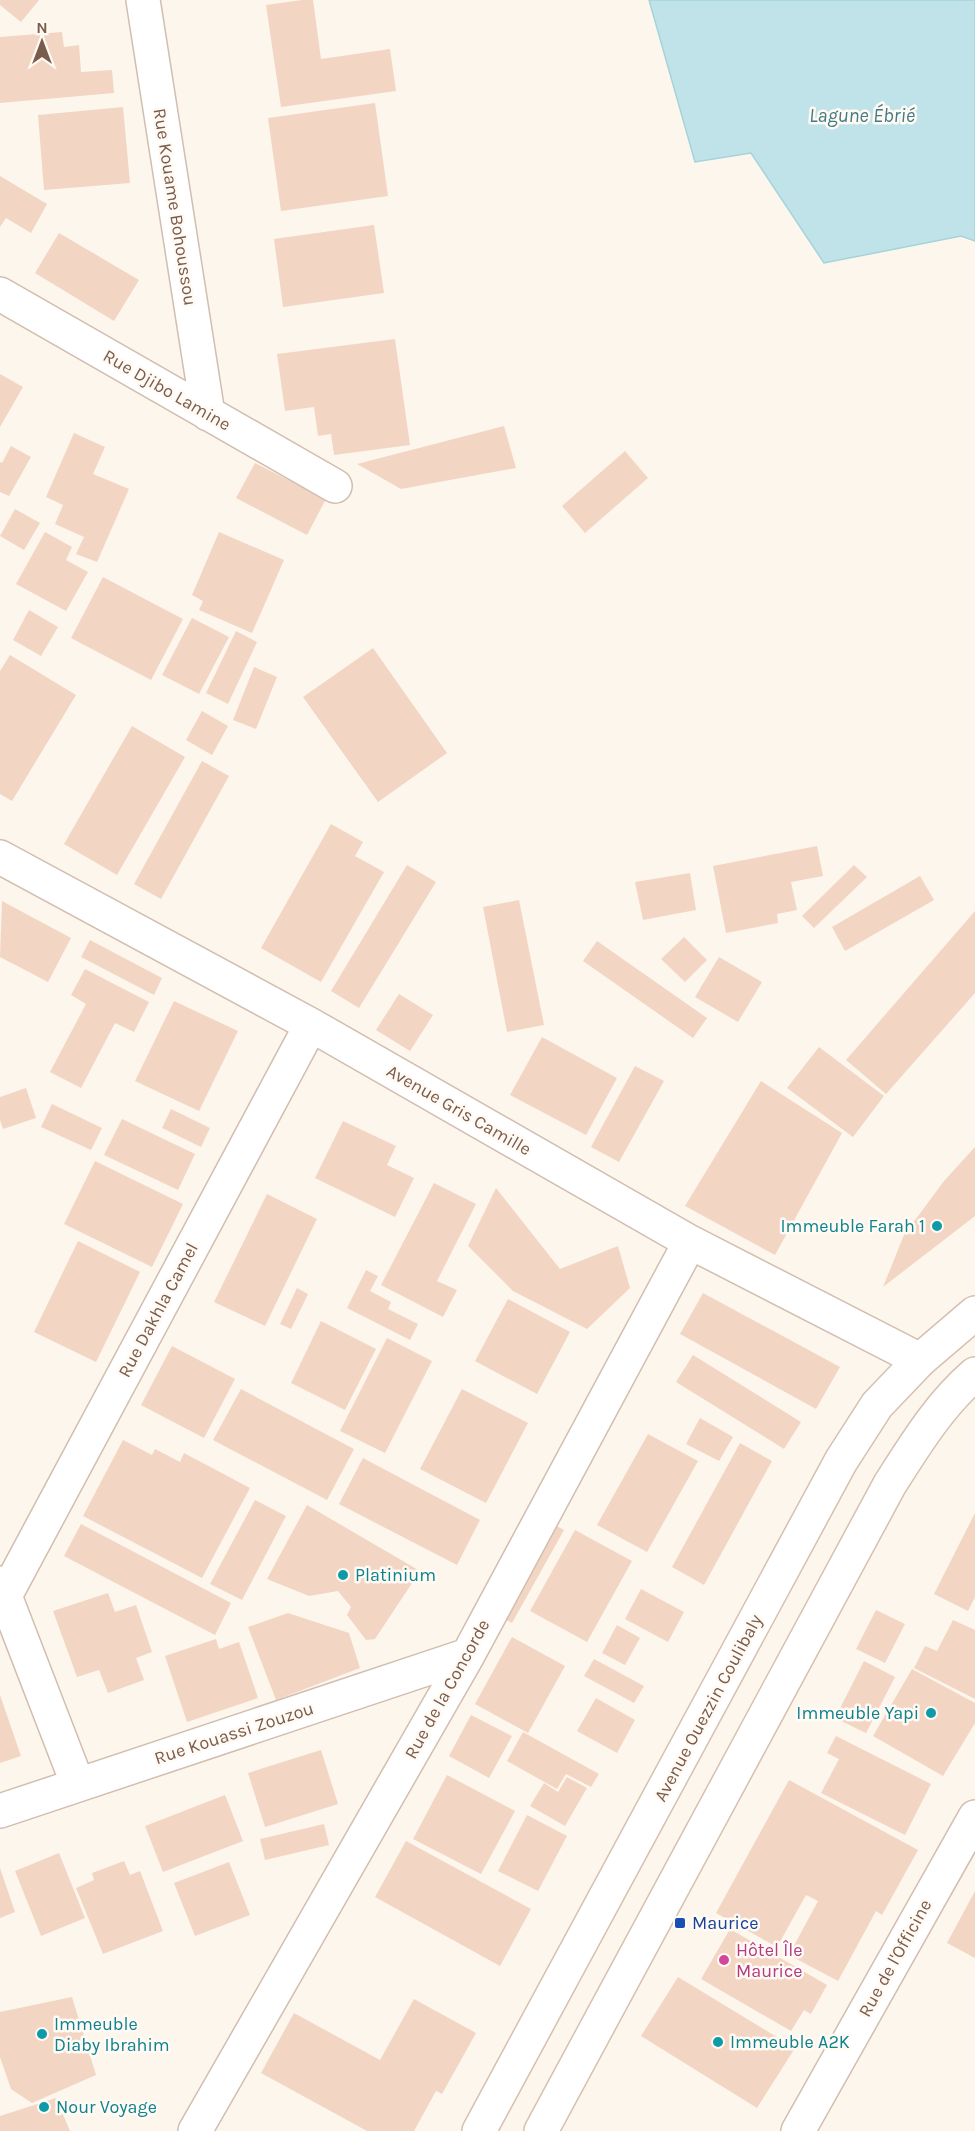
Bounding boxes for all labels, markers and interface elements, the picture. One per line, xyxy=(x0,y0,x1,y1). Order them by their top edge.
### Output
north arrow xyxy=(12,12,72,72)
text: N xyxy=(36,18,48,37)
water label: Lagune Ébrié xyxy=(809,103,916,127)
street label: Rue Kouame Bohoussou xyxy=(149,107,201,307)
street label: Rue Djibo Lamine xyxy=(99,345,235,435)
street label: Avenue Gris Camille xyxy=(383,1060,535,1160)
place label: Immeuble Farah 1 xyxy=(781,1215,925,1237)
marker: Immeuble Farah 1 xyxy=(930,1219,944,1233)
street label: Rue Dakhla Camel xyxy=(113,1239,203,1381)
place label: Platinium xyxy=(355,1564,436,1586)
marker: Platinium xyxy=(336,1568,350,1582)
street label: Avenue Ouezzin Coulibaly xyxy=(649,1610,767,1805)
street label: Rue de la Concorde xyxy=(400,1615,494,1763)
street label: Rue Kouassi Zouzou xyxy=(152,1697,316,1769)
place label: Immeuble Yapi xyxy=(796,1702,919,1724)
marker: Immeuble Yapi xyxy=(924,1706,938,1720)
street label: Rue de l'Officine xyxy=(854,1895,936,2021)
place label: Maurice xyxy=(692,1912,758,1934)
marker: Maurice xyxy=(673,1916,687,1930)
place label: Hôtel Île Maurice xyxy=(736,1939,803,1982)
marker: Hôtel Île Maurice xyxy=(717,1953,731,1967)
place label: Immeuble Diaby Ibrahim xyxy=(54,2013,170,2056)
marker: Immeuble Diaby Ibrahim xyxy=(35,2027,49,2041)
place label: Immeuble A2K xyxy=(730,2031,850,2053)
marker: Immeuble A2K xyxy=(711,2035,725,2049)
place label: Nour Voyage xyxy=(56,2096,157,2118)
marker: Nour Voyage xyxy=(37,2100,51,2114)

